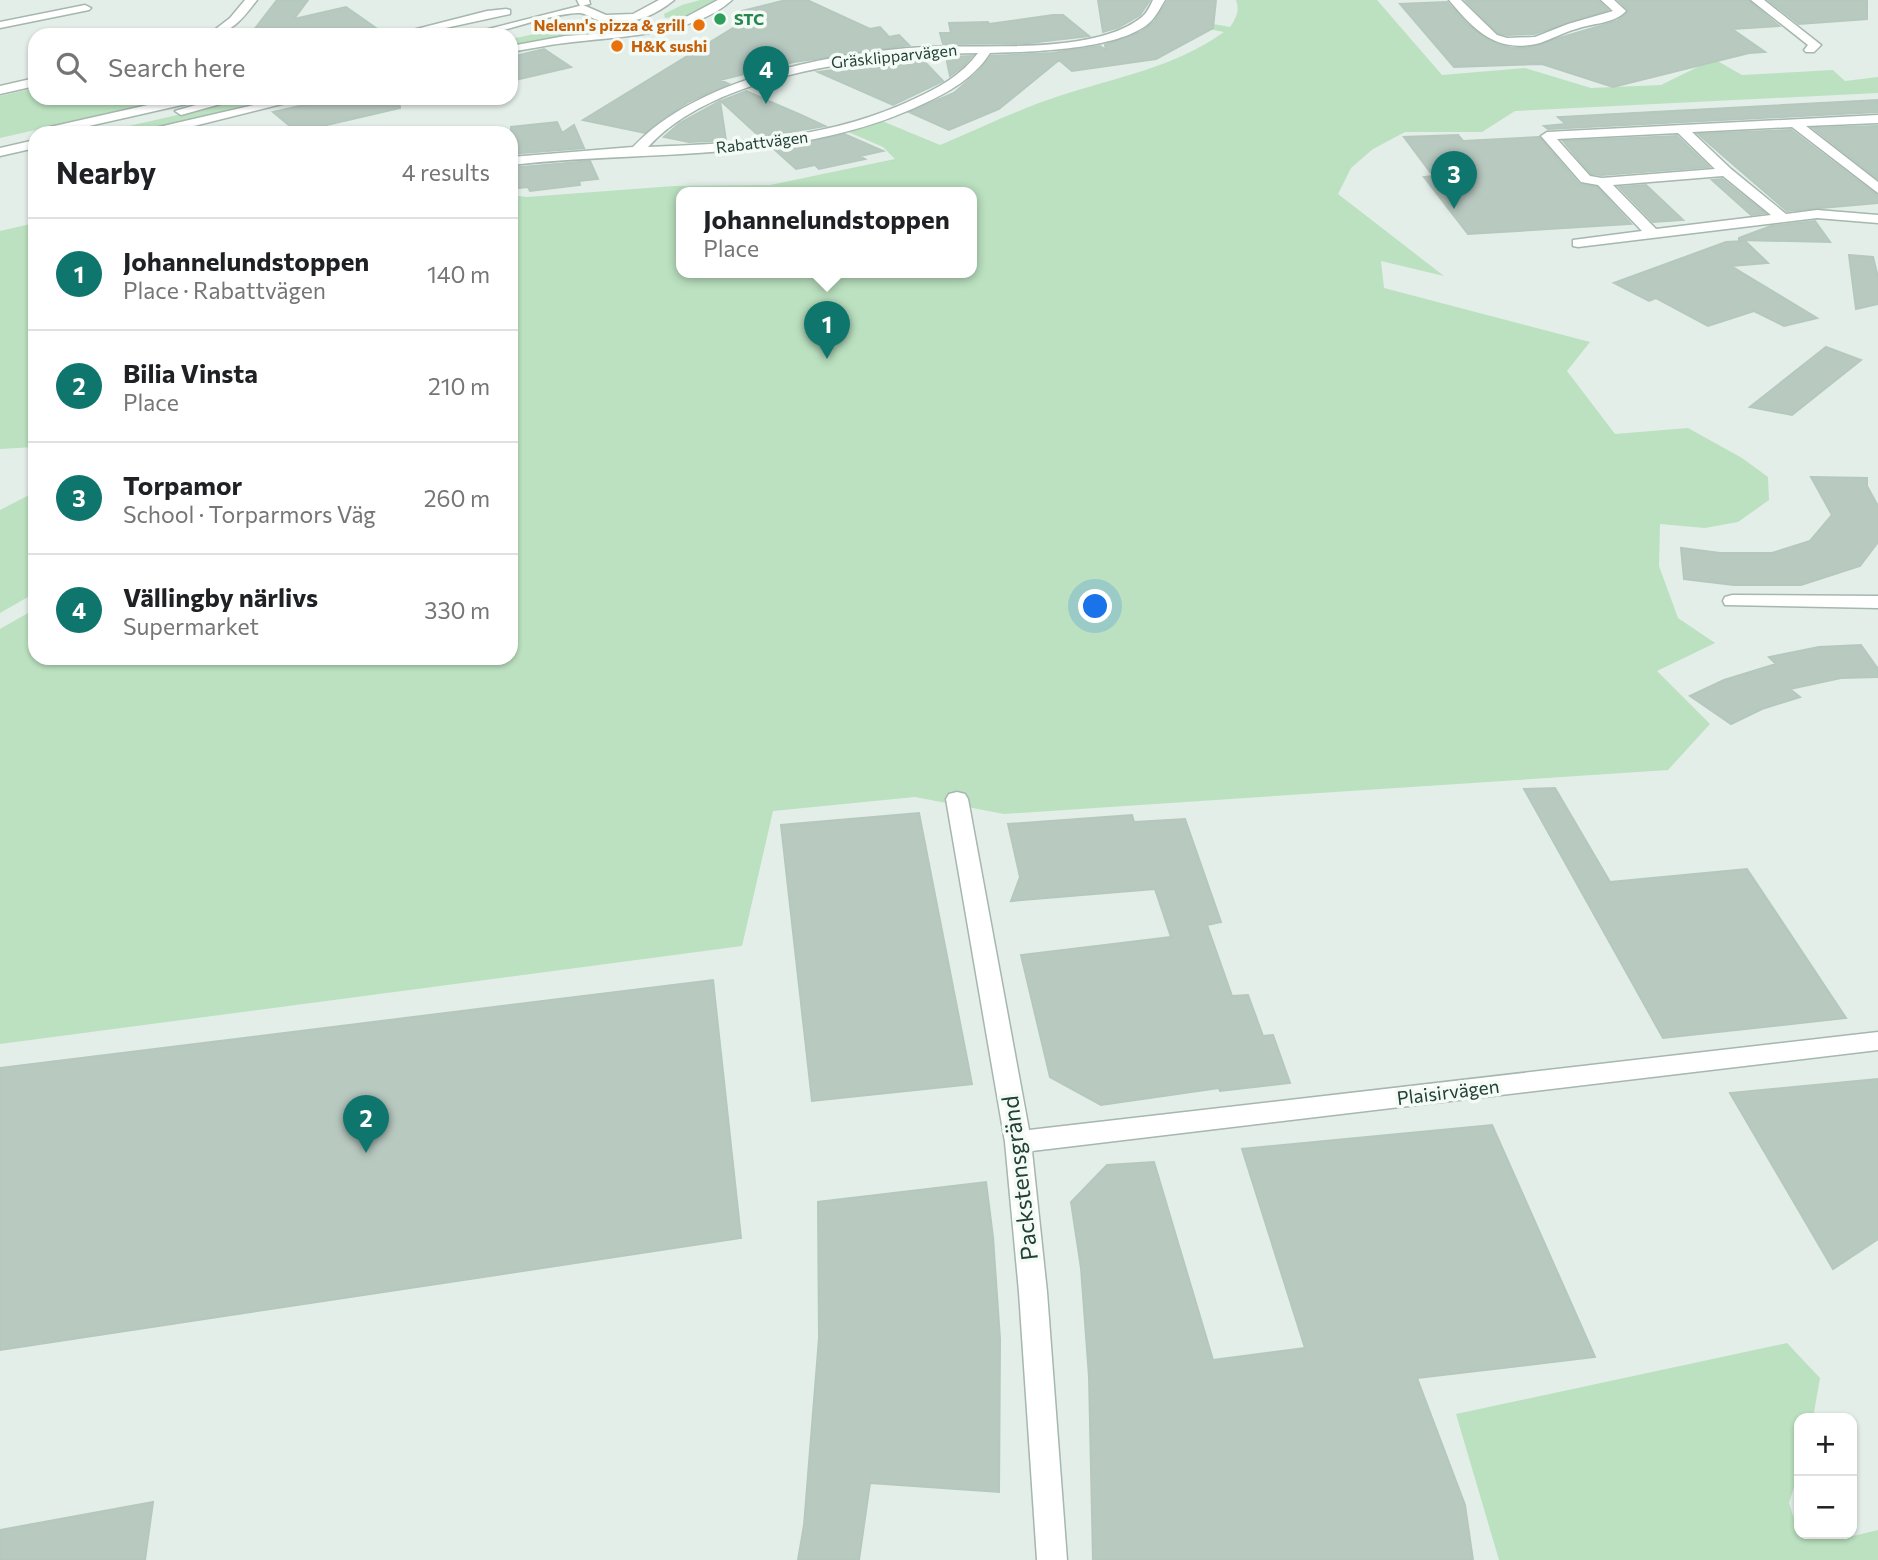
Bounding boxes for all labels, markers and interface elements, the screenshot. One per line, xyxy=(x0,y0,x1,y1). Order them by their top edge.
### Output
place label: STC xyxy=(734,9,764,28)
marker: STC xyxy=(712,11,728,27)
place label: Nelenn's pizza & grill xyxy=(533,15,685,34)
marker: Nelenn's pizza & grill xyxy=(691,17,707,33)
search box xyxy=(28,28,518,105)
place label: H&K sushi xyxy=(631,36,707,55)
marker: H&K sushi xyxy=(609,38,625,54)
street label: Gräsklipparvägen xyxy=(830,39,958,72)
pin: 4 xyxy=(743,46,789,104)
icon: search xyxy=(52,48,90,86)
text: Search here xyxy=(108,51,246,82)
street label: Rabattvägen xyxy=(715,126,809,157)
pin: 3 xyxy=(1431,151,1477,209)
text: Nearby xyxy=(56,153,156,190)
text: 4 results xyxy=(402,158,490,186)
popup xyxy=(676,187,977,278)
text: Johannelundstoppen xyxy=(703,203,950,234)
text: Place xyxy=(703,234,759,262)
text: Johannelundstoppen xyxy=(123,245,369,276)
text: 1 xyxy=(74,260,84,288)
text: 140 m xyxy=(427,260,490,288)
text: Place · Rabattvägen xyxy=(123,276,326,304)
pin: 1 xyxy=(804,301,850,359)
text: Bilia Vinsta xyxy=(123,357,258,388)
text: 2 xyxy=(72,372,86,400)
text: 210 m xyxy=(428,372,490,400)
text: Place xyxy=(123,388,179,416)
text: Torpamor xyxy=(123,469,242,500)
text: 3 xyxy=(72,484,86,512)
text: 260 m xyxy=(424,484,490,512)
text: School · Torparmors Väg xyxy=(123,500,376,528)
text: Vällingby närlivs xyxy=(123,581,318,612)
your location xyxy=(1078,589,1112,623)
text: 4 xyxy=(72,596,86,624)
text: 330 m xyxy=(424,596,490,624)
text: Supermarket xyxy=(123,612,259,640)
street label: Plaisirvägen xyxy=(1395,1074,1501,1109)
street label: Packstensgränd xyxy=(995,1094,1043,1262)
pin: 2 xyxy=(343,1095,389,1153)
map controls xyxy=(1794,1413,1857,1539)
button: + xyxy=(1794,1413,1857,1476)
button: − xyxy=(1794,1476,1857,1539)

